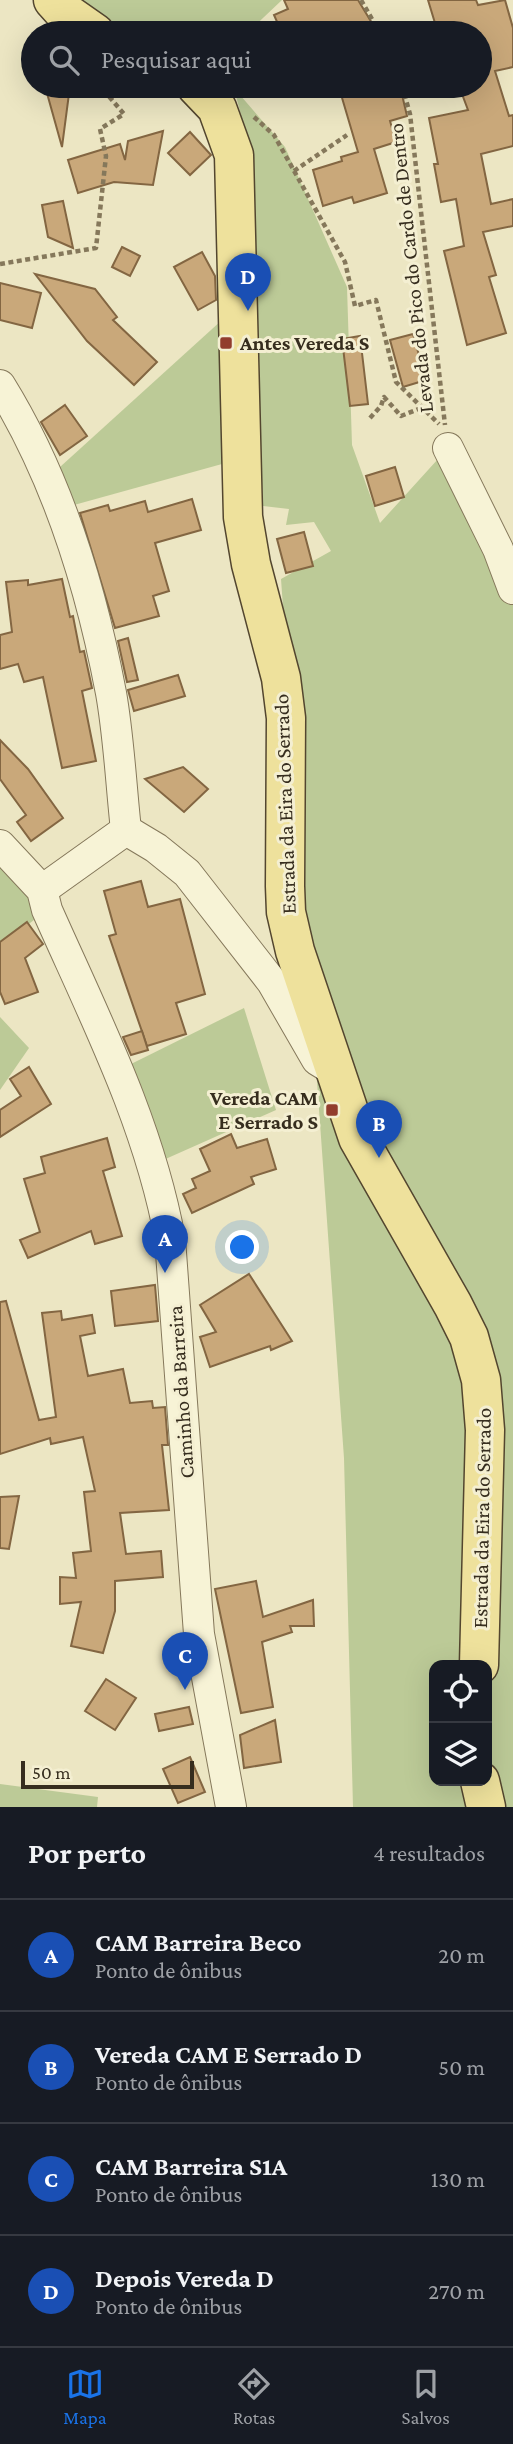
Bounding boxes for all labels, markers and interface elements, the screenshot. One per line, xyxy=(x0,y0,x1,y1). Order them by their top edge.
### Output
search box xyxy=(21,21,492,98)
icon: search xyxy=(45,41,83,79)
text: Pesquisar aqui xyxy=(101,45,251,74)
street label: Levada do Pico do Cardo de Dentro xyxy=(384,122,438,414)
pin: D xyxy=(225,253,271,311)
place label: Antes Vereda S xyxy=(239,331,369,355)
marker: Antes Vereda S xyxy=(218,335,234,351)
street label: Estrada da Eira do Serrado xyxy=(269,693,301,915)
place label: Vereda CAM E Serrado S xyxy=(209,1086,318,1134)
pin: B xyxy=(356,1100,402,1158)
marker: Vereda CAM E Serrado S xyxy=(324,1102,340,1118)
pin: A xyxy=(142,1215,188,1273)
your location xyxy=(225,1230,259,1264)
street label: Caminho da Barreira xyxy=(163,1305,199,1479)
street label: Estrada da Eira do Serrado xyxy=(468,1408,496,1628)
pin: C xyxy=(162,1632,208,1690)
map controls xyxy=(429,1660,492,1786)
button: locate xyxy=(429,1660,492,1723)
button: layers xyxy=(429,1723,492,1786)
scale bar xyxy=(21,1758,194,1790)
text: 50 m xyxy=(32,1762,71,1783)
text: Por perto xyxy=(28,1836,146,1869)
text: 4 resultados xyxy=(373,1840,485,1866)
text: CAM Barreira Beco xyxy=(95,1928,301,1957)
text: A xyxy=(44,1942,58,1968)
text: 20 m xyxy=(438,1942,485,1968)
text: Ponto de ônibus xyxy=(95,1957,242,1983)
text: Vereda CAM E Serrado D xyxy=(95,2040,362,2069)
text: B xyxy=(44,2054,58,2080)
text: 50 m xyxy=(438,2054,485,2080)
text: Ponto de ônibus xyxy=(95,2069,242,2095)
text: CAM Barreira S1A xyxy=(95,2152,287,2181)
text: C xyxy=(44,2166,58,2192)
text: 130 m xyxy=(431,2166,485,2192)
text: Ponto de ônibus xyxy=(95,2181,242,2207)
text: Depois Vereda D xyxy=(95,2264,274,2293)
text: D xyxy=(43,2278,59,2304)
text: 270 m xyxy=(428,2278,485,2304)
text: Ponto de ônibus xyxy=(95,2293,242,2319)
tab: Mapa xyxy=(63,2365,107,2428)
tab: Rotas xyxy=(233,2365,275,2428)
tab: Salvos xyxy=(402,2365,450,2428)

